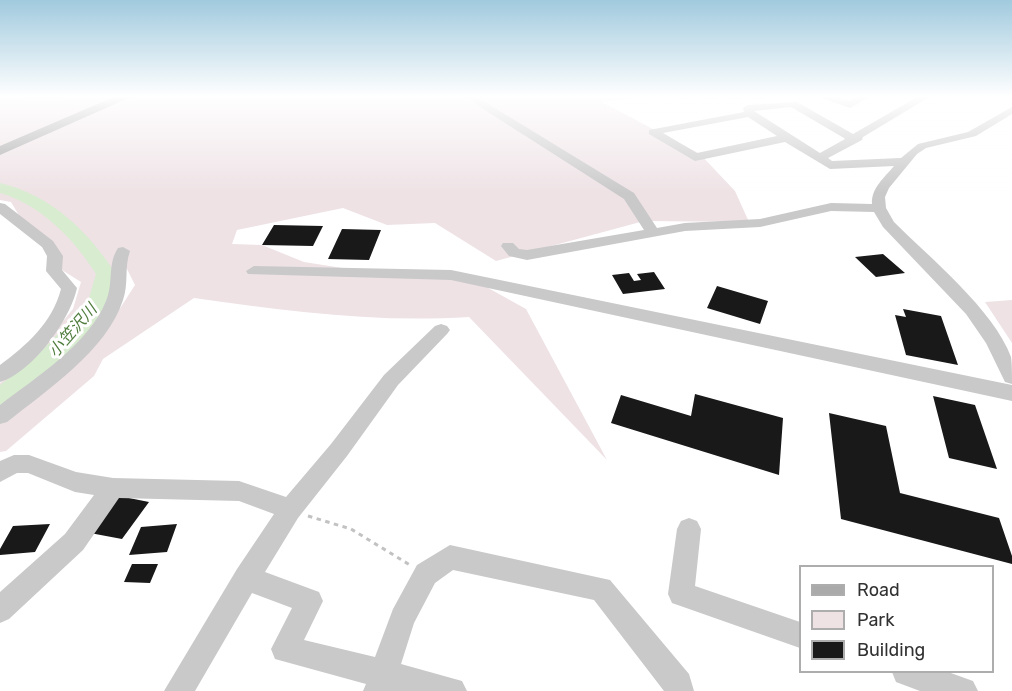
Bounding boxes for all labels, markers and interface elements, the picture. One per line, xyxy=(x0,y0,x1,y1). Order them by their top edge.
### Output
water label: 小笠沢川 xyxy=(45,301,101,361)
legend xyxy=(799,565,994,673)
text: Road xyxy=(857,579,900,601)
text: Park xyxy=(857,609,894,631)
text: Building xyxy=(857,639,925,661)

